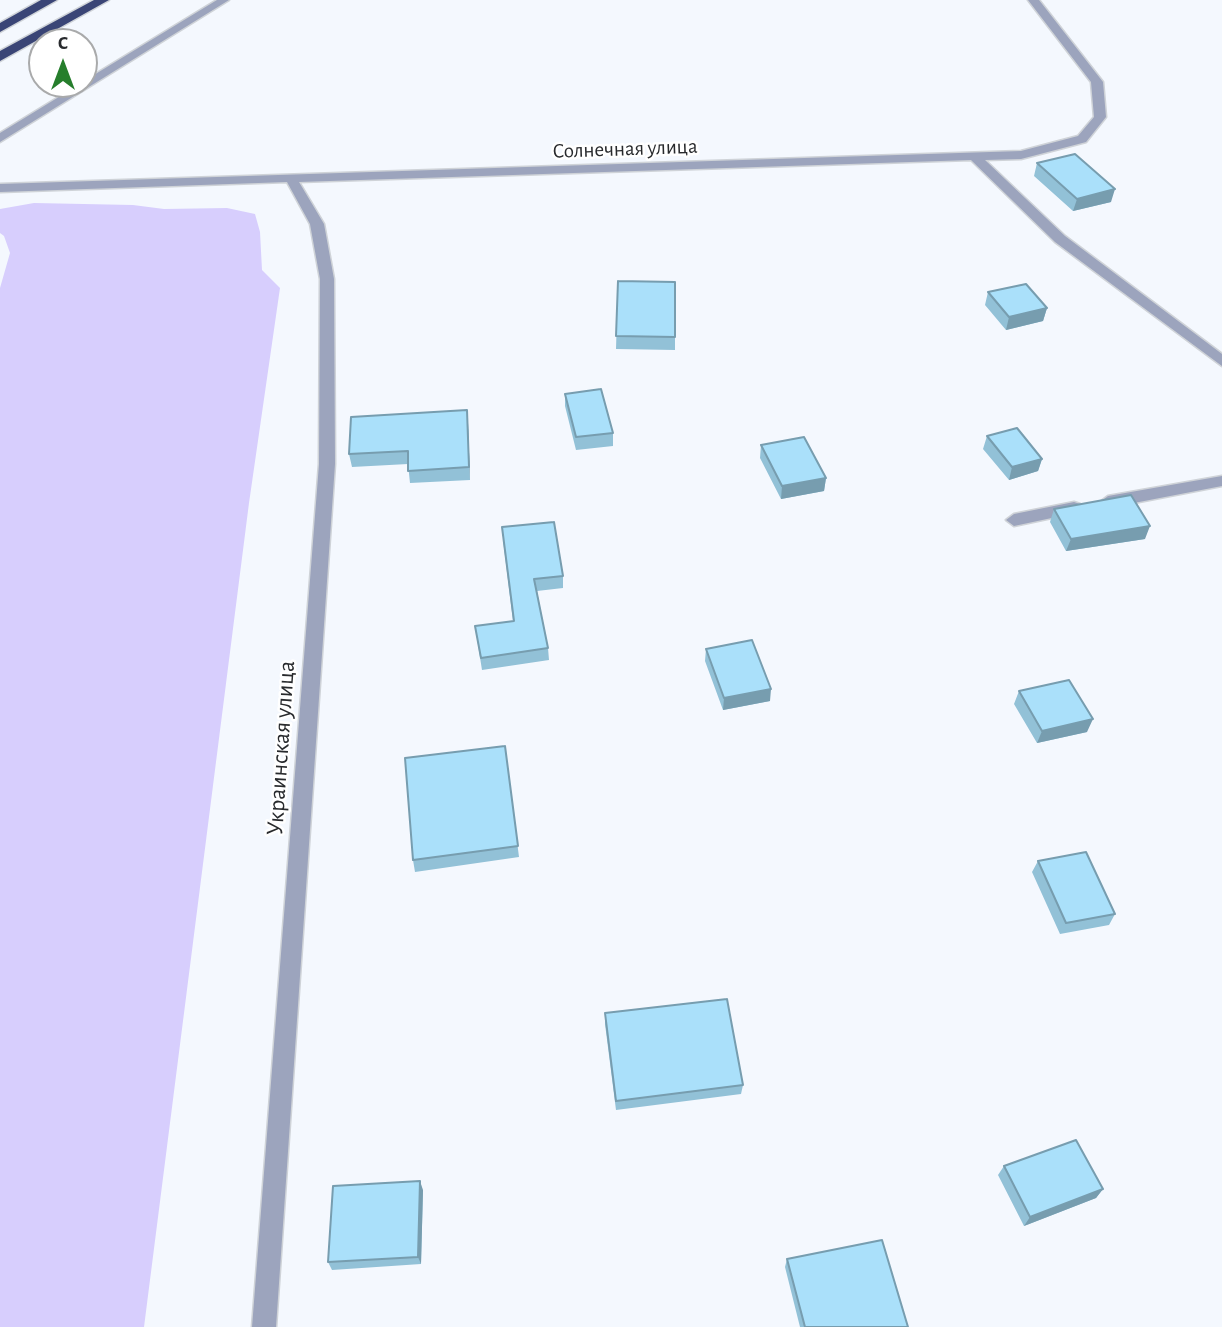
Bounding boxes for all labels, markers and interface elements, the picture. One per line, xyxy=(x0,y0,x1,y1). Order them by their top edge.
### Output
north arrow xyxy=(28,28,98,98)
text: С xyxy=(58,34,68,53)
street label: Солнечная улица xyxy=(552,134,698,164)
street label: Украинская улица xyxy=(261,660,301,836)

